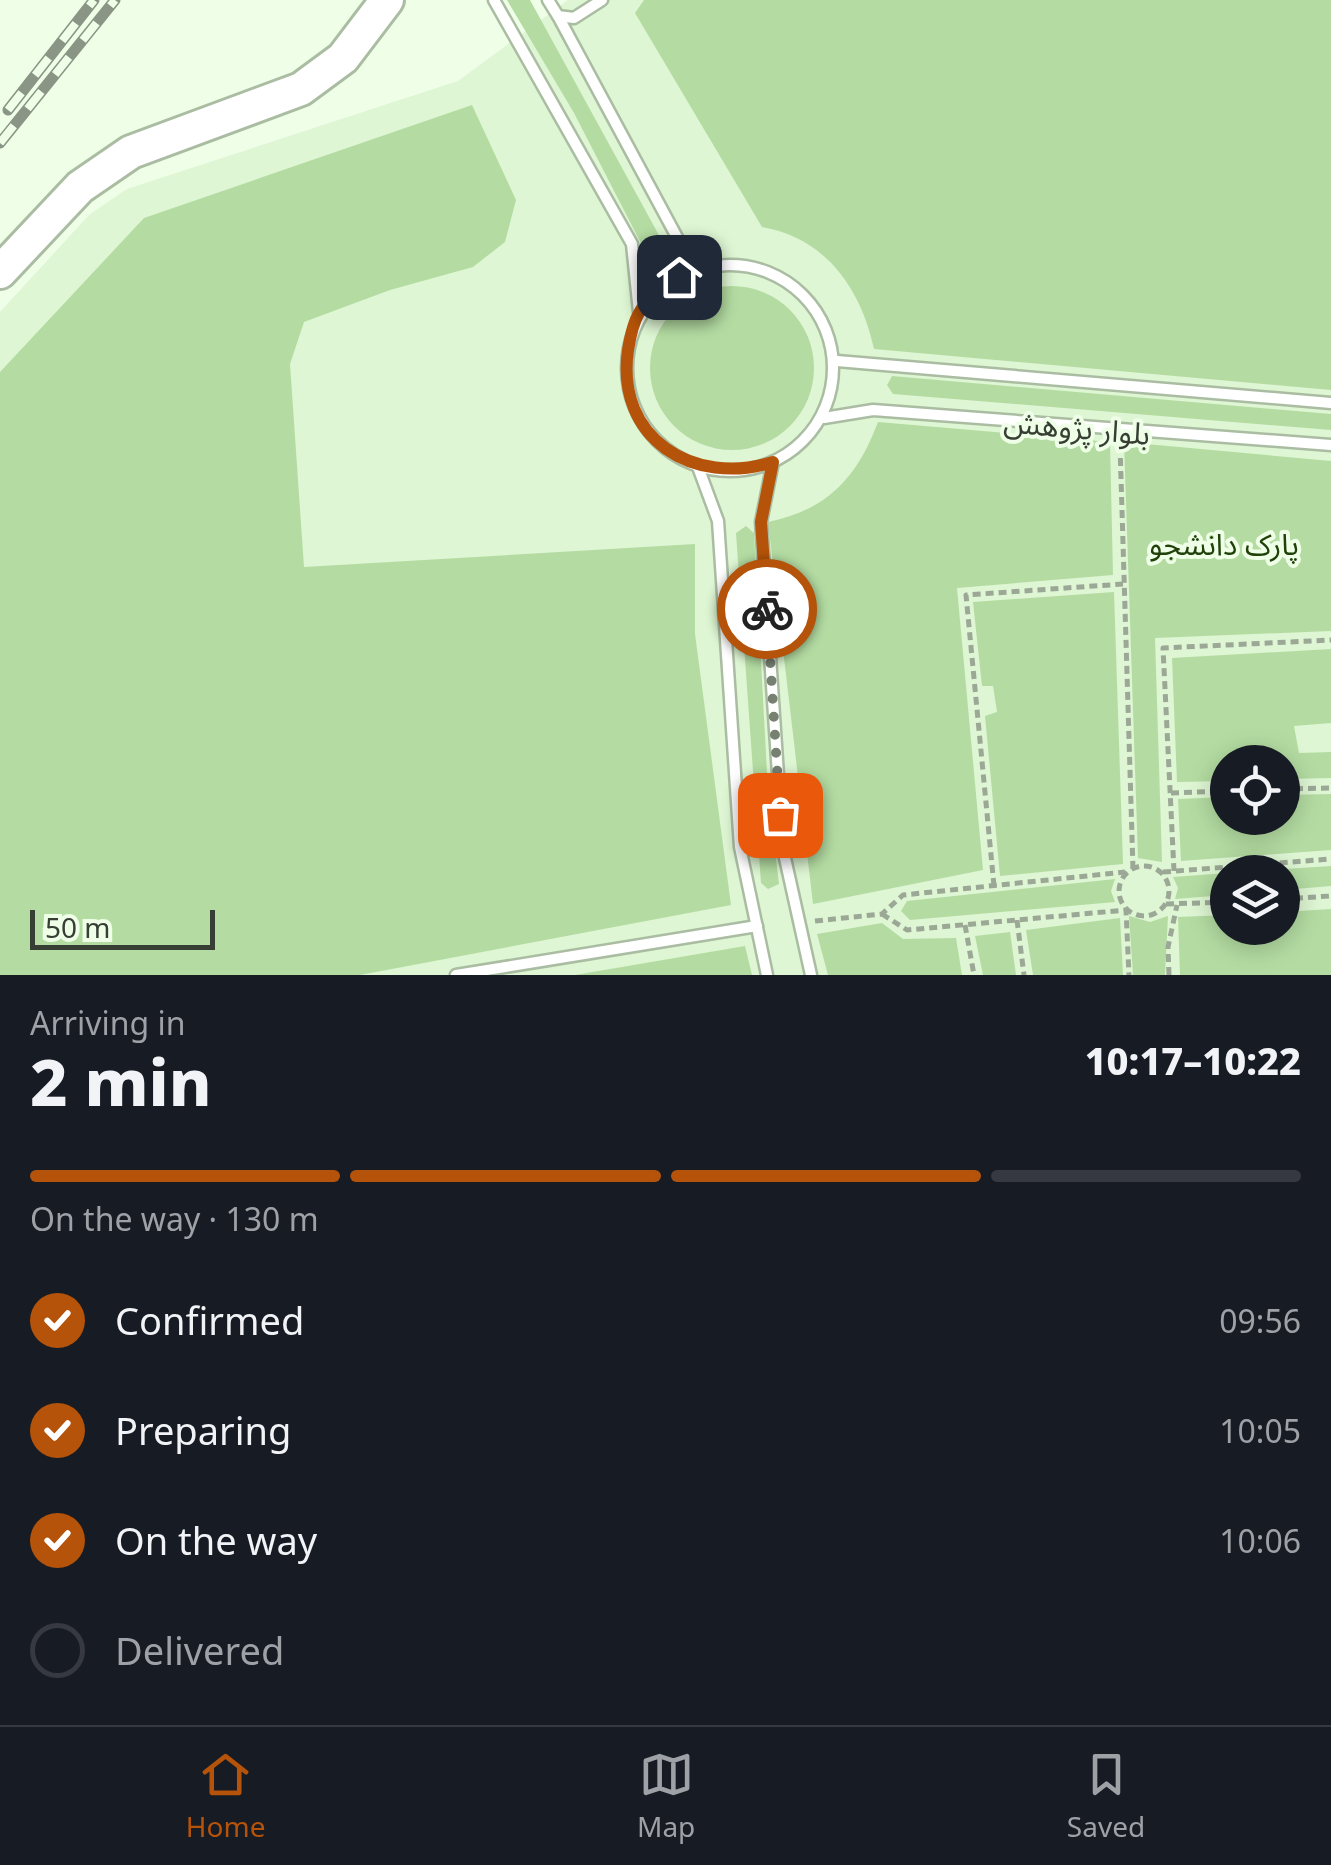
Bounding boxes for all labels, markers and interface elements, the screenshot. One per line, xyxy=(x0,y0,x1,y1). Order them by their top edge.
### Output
pin xyxy=(637,235,722,320)
icon: home xyxy=(652,250,707,305)
street label: بلوار پژوهش xyxy=(1002,400,1152,454)
park label: پارک دانشجو xyxy=(1149,523,1299,564)
courier xyxy=(717,559,817,659)
icon: bike xyxy=(740,582,795,637)
map controls xyxy=(1210,745,1300,945)
button: locate xyxy=(1210,745,1300,835)
pin xyxy=(738,773,823,858)
icon: bag xyxy=(753,788,808,843)
button: layers xyxy=(1210,855,1300,945)
scale bar xyxy=(30,905,215,950)
text: 50 m xyxy=(45,908,111,946)
text: Arriving in xyxy=(30,1001,185,1044)
text: 10:17–10:22 xyxy=(1085,1034,1301,1086)
text: 2 min xyxy=(30,1037,212,1125)
text: On the way · 130 m xyxy=(30,1197,319,1240)
icon: check xyxy=(30,1293,85,1348)
text: Confirmed xyxy=(115,1294,304,1346)
text: 09:56 xyxy=(1219,1299,1301,1342)
icon: check xyxy=(30,1403,85,1458)
text: Preparing xyxy=(115,1404,291,1456)
text: 10:05 xyxy=(1219,1409,1301,1452)
icon: check xyxy=(30,1513,85,1568)
text: On the way xyxy=(115,1514,317,1566)
text: 10:06 xyxy=(1219,1519,1301,1562)
text: Delivered xyxy=(115,1624,284,1676)
tab: Home xyxy=(186,1747,265,1845)
tab: Map xyxy=(637,1747,695,1845)
tab: Saved xyxy=(1067,1747,1145,1845)

